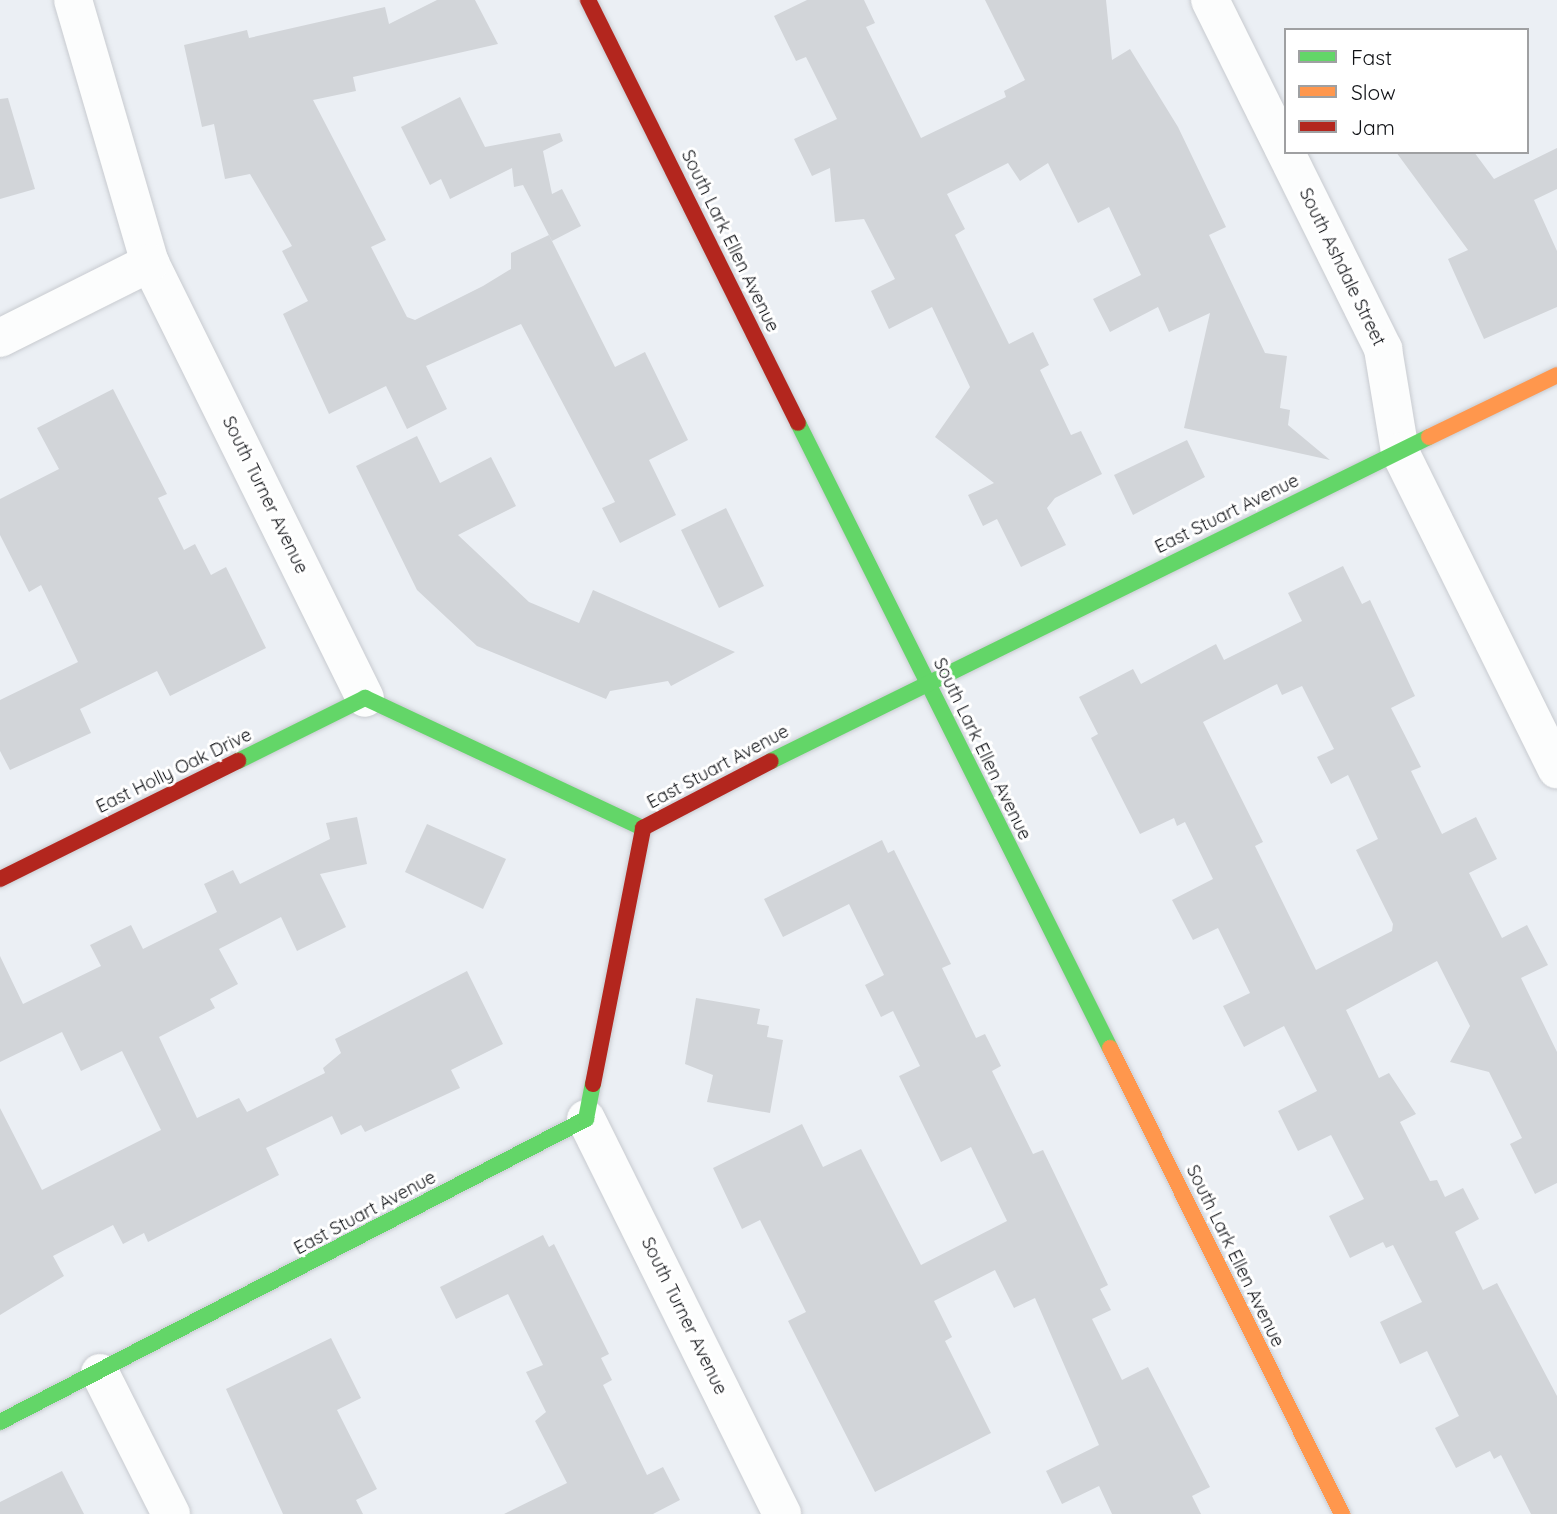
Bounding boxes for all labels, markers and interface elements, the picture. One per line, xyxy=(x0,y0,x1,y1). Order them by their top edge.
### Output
legend xyxy=(1284,28,1529,154)
text: Fast xyxy=(1351,44,1392,70)
text: Slow xyxy=(1351,79,1396,105)
text: Jam xyxy=(1351,114,1395,140)
street label: South Lark Ellen Avenue xyxy=(676,146,784,336)
street label: South Ashdale Street xyxy=(1294,185,1390,349)
street label: South Turner Avenue xyxy=(218,413,312,577)
street label: East Stuart Avenue xyxy=(1152,470,1302,558)
street label: South Lark Ellen Avenue xyxy=(928,654,1036,844)
street label: East Stuart Avenue xyxy=(643,721,793,813)
street label: East Holly Oak Drive xyxy=(93,724,255,818)
street label: South Lark Ellen Avenue xyxy=(1181,1161,1289,1351)
street label: East Stuart Avenue xyxy=(290,1167,440,1259)
street label: South Turner Avenue xyxy=(637,1234,731,1398)

